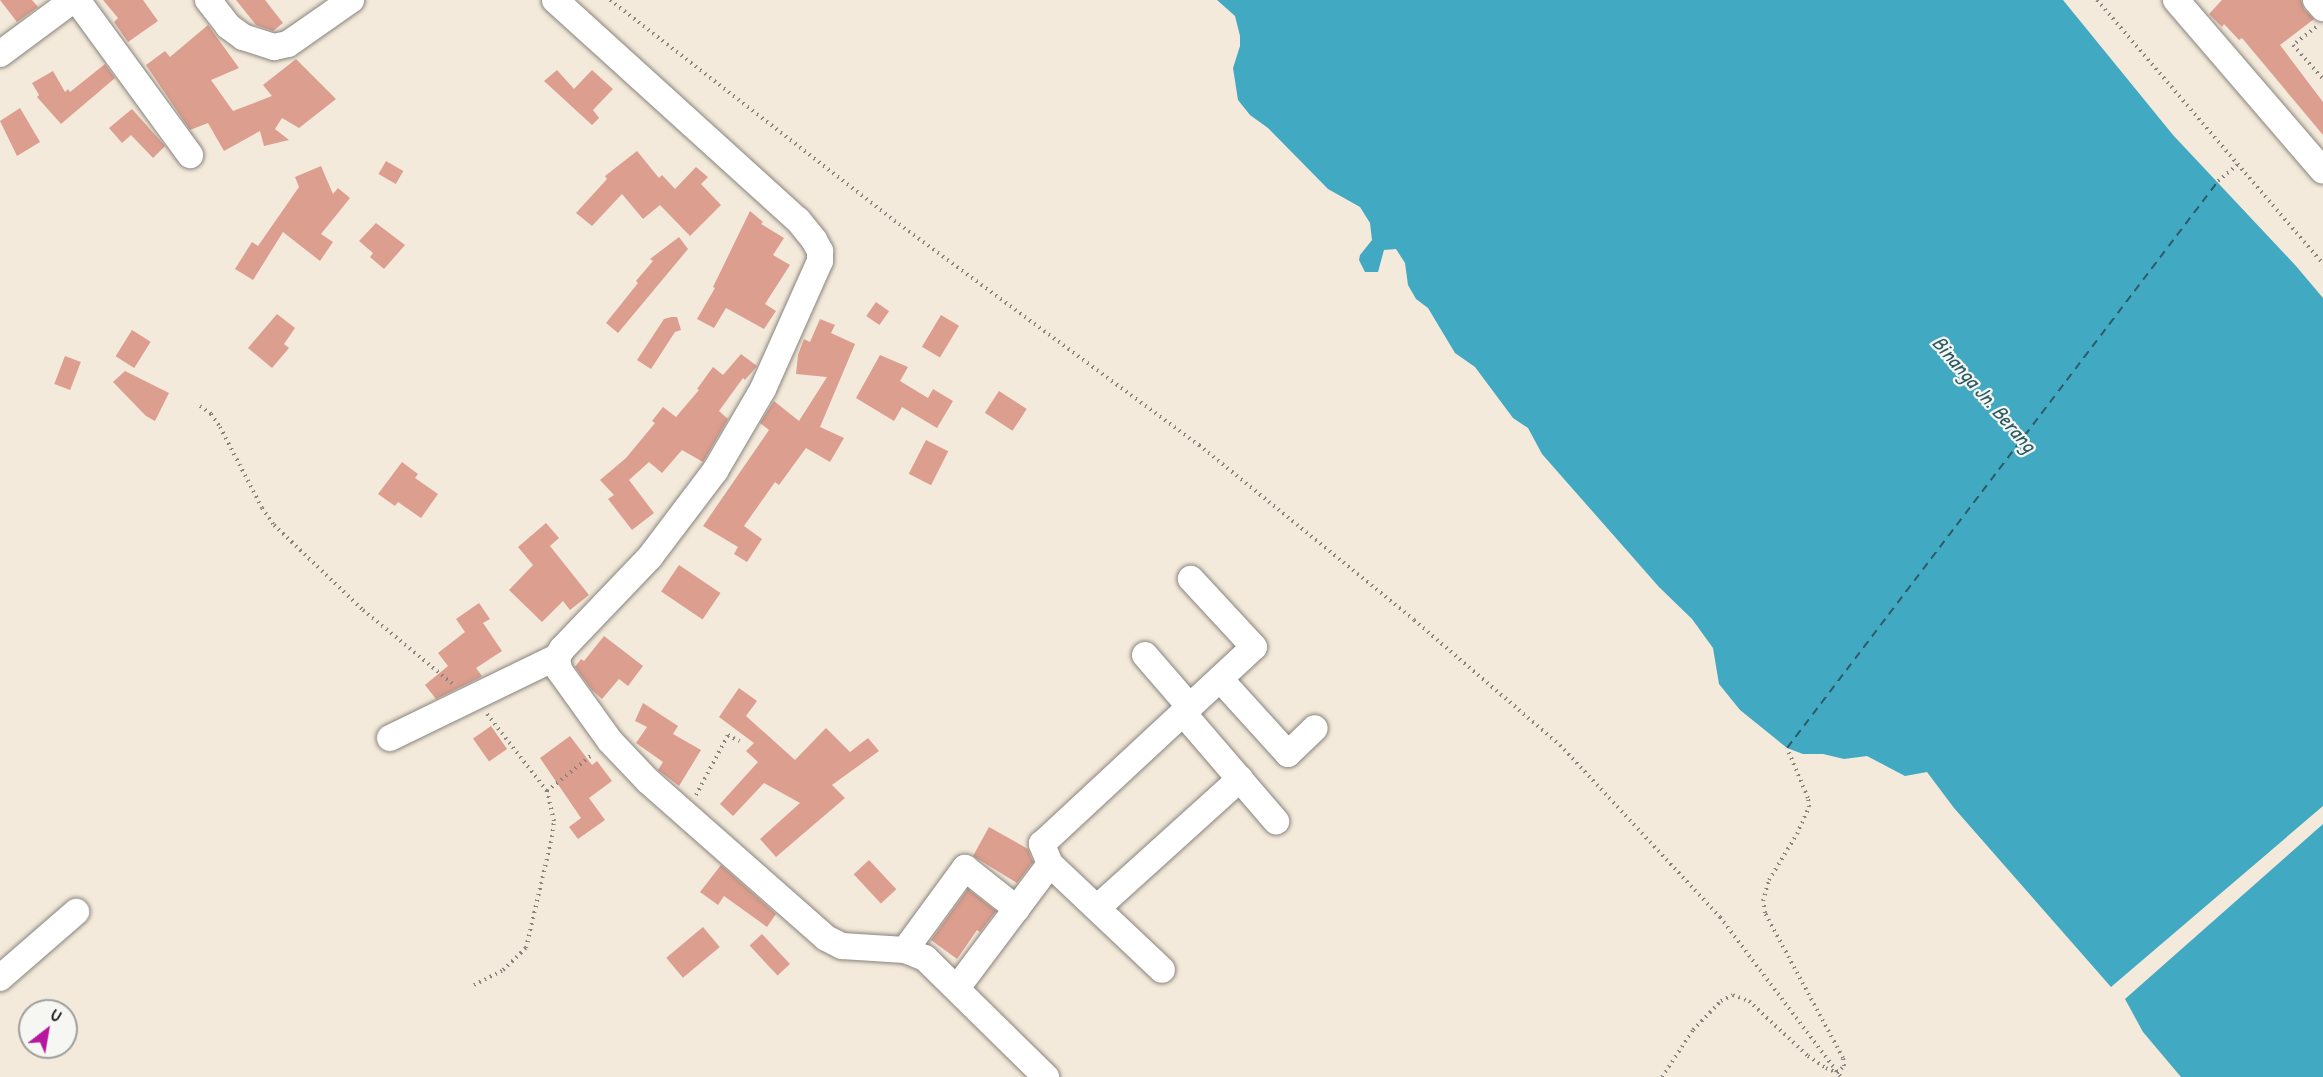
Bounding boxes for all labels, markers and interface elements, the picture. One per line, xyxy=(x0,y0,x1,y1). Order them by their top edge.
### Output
water label: Binanga Jn. Berang xyxy=(1927,331,2041,457)
north arrow xyxy=(18,999,78,1059)
text: U xyxy=(47,1004,66,1027)

